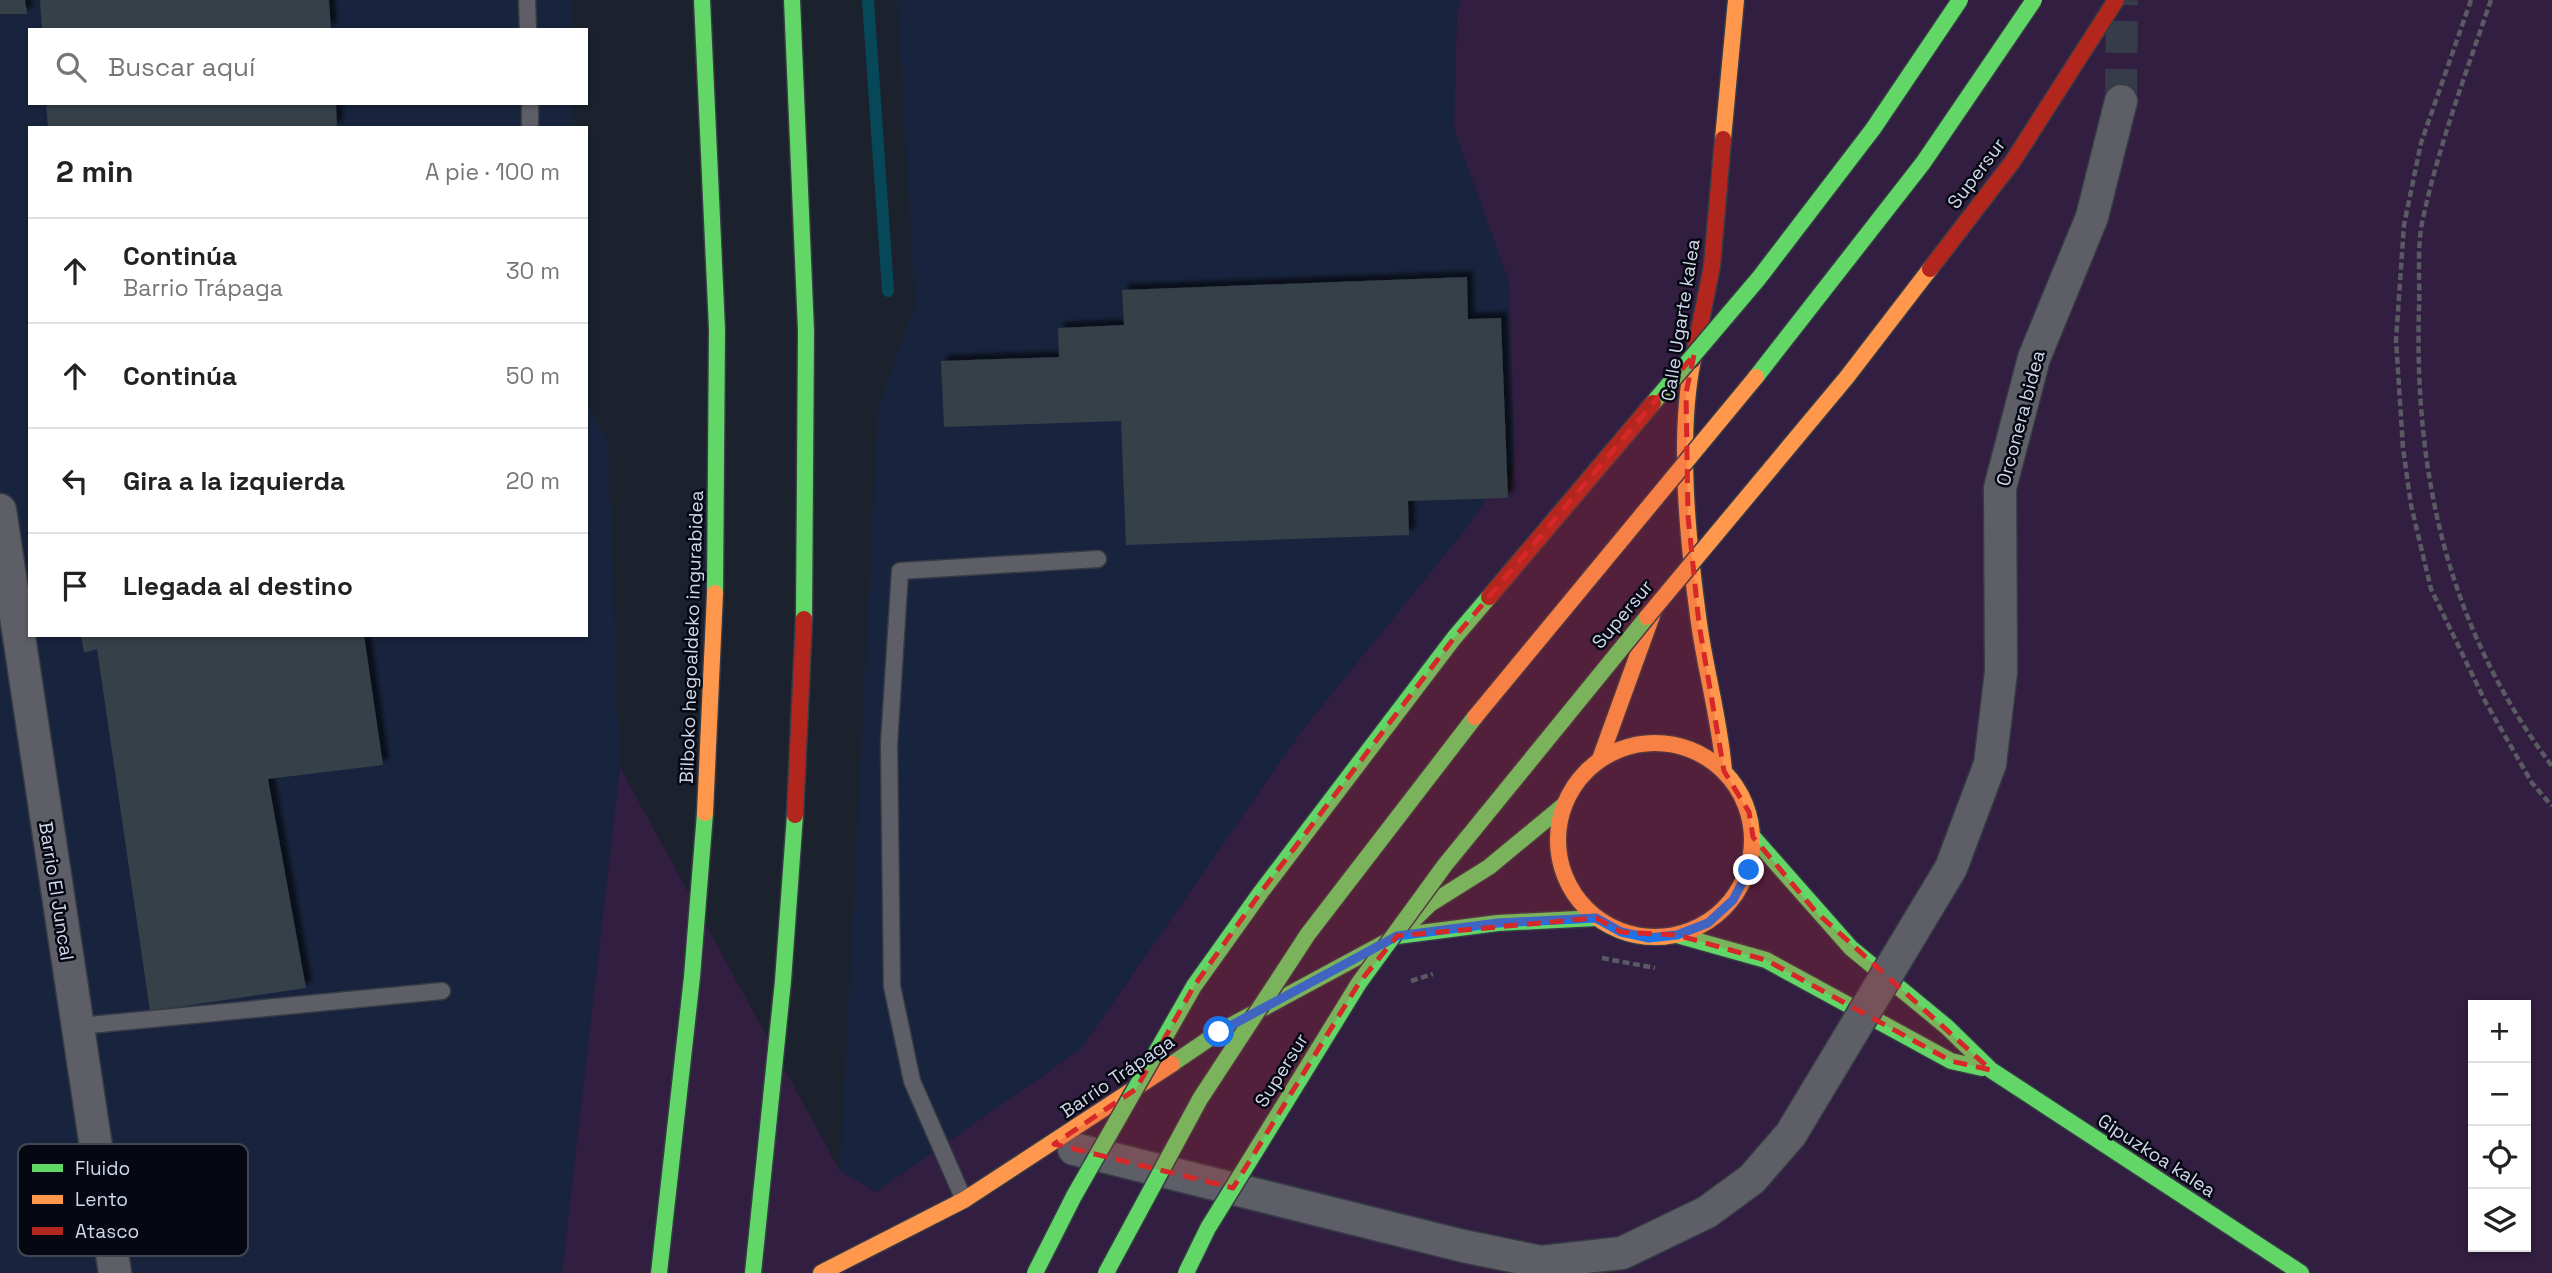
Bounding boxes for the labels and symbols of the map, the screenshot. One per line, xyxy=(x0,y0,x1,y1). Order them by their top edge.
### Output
street label: Supersur xyxy=(1942,133,2011,214)
street label: Calle Ugarte kalea xyxy=(1655,237,1706,403)
street label: Orconera bidea xyxy=(1990,347,2051,489)
street label: Bilboko hegoaldeko ingurabidea xyxy=(674,490,709,784)
street label: Supersur xyxy=(1586,575,1658,654)
street label: Barrio El Juncal xyxy=(33,820,80,962)
route end xyxy=(1733,854,1764,885)
route start xyxy=(1203,1016,1234,1047)
street label: Barrio Trápaga xyxy=(1056,1029,1179,1124)
street label: Supersur xyxy=(1249,1029,1314,1112)
street label: Gipuzkoa kalea xyxy=(2093,1108,2221,1203)
legend xyxy=(18,1144,248,1256)
text: Fluido xyxy=(75,1156,130,1181)
text: Lento xyxy=(75,1187,128,1212)
text: Atasco xyxy=(75,1219,139,1244)

